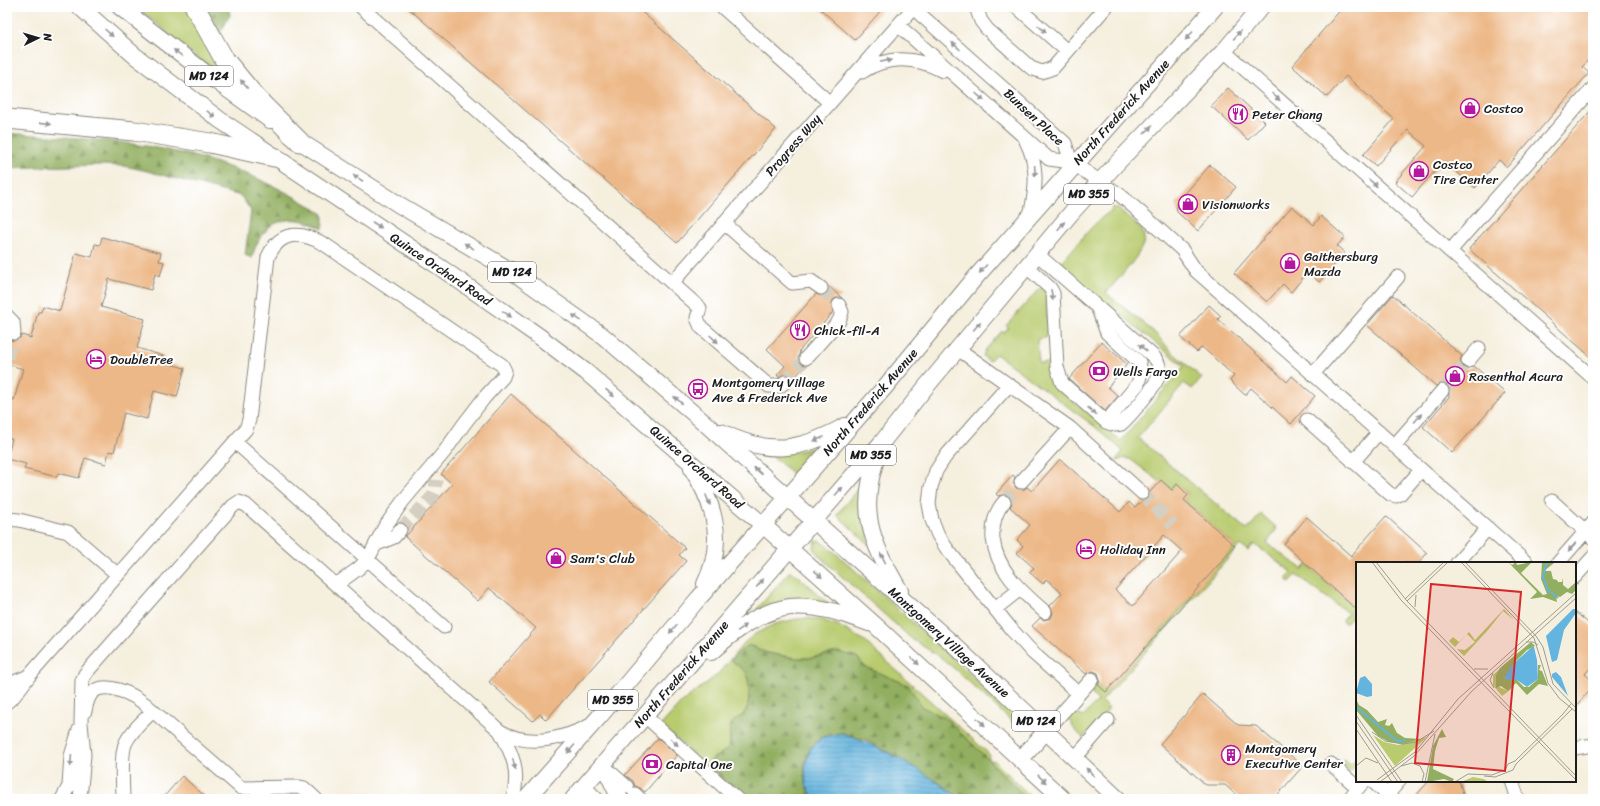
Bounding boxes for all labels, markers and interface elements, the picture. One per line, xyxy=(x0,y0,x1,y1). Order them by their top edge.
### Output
north arrow xyxy=(18,18,58,58)
one-way arrow xyxy=(1037,25,1048,34)
one-way arrow xyxy=(104,28,114,38)
one-way arrow xyxy=(1233,30,1242,41)
one-way arrow xyxy=(1185,31,1194,41)
text: N xyxy=(38,32,57,42)
one-way arrow xyxy=(951,42,962,51)
one-way arrow xyxy=(173,49,184,58)
street label: North Frederick Avenue xyxy=(1067,54,1175,170)
one-way arrow xyxy=(880,58,892,64)
road number: MD 124 xyxy=(185,66,233,86)
one-way arrow xyxy=(240,78,249,89)
street label: Bunsen Place xyxy=(998,82,1070,152)
one-way arrow xyxy=(975,92,985,102)
one-way arrow xyxy=(1270,92,1281,101)
shop icon: Costco xyxy=(1459,97,1481,119)
place label: Costco xyxy=(1484,97,1524,120)
restaurant icon: Peter Chang xyxy=(1227,103,1249,125)
place label: Peter Chang xyxy=(1252,103,1323,126)
street label: Progress Way xyxy=(759,108,827,182)
one-way arrow xyxy=(205,109,216,118)
one-way arrow xyxy=(40,119,52,126)
one-way arrow xyxy=(1143,125,1153,135)
place label: Costco Tire Center xyxy=(1433,153,1499,191)
shop icon: Costco Tire Center xyxy=(1408,160,1430,182)
one-way arrow xyxy=(1031,165,1038,177)
one-way arrow xyxy=(352,175,364,182)
one-way arrow xyxy=(1368,178,1378,188)
road number: MD 355 xyxy=(1064,184,1114,204)
shop icon: Visionworks xyxy=(1177,193,1199,215)
place label: Visionworks xyxy=(1202,193,1270,216)
one-way arrow xyxy=(372,221,382,229)
one-way arrow xyxy=(1056,221,1065,231)
street label: Quince Orchard Road xyxy=(385,226,498,312)
one-way arrow xyxy=(463,243,475,250)
place label: Gaithersburg Mazda xyxy=(1304,245,1379,283)
shop icon: Gaithersburg Mazda xyxy=(1279,252,1301,274)
road number: MD 124 xyxy=(488,262,536,282)
one-way arrow xyxy=(979,264,988,273)
one-way arrow xyxy=(1049,289,1055,301)
one-way arrow xyxy=(502,310,512,318)
one-way arrow xyxy=(572,314,582,322)
restaurant icon: Chick-fil-A xyxy=(789,319,811,341)
place label: Chick-fil-A xyxy=(814,319,880,342)
one-way arrow xyxy=(973,320,982,331)
one-way arrow xyxy=(709,335,719,344)
street label: North Frederick Avenue xyxy=(816,343,924,461)
one-way arrow xyxy=(1138,343,1148,352)
hotel icon: DoubleTree xyxy=(85,348,107,370)
place label: DoubleTree xyxy=(110,348,174,371)
bank icon: Wells Fargo xyxy=(1088,360,1110,382)
place label: Wells Fargo xyxy=(1113,360,1178,383)
shop icon: Rosenthal Acura xyxy=(1444,365,1466,387)
place label: Rosenthal Acura xyxy=(1469,365,1563,388)
place label: Montgomery Village Ave & Frederick Ave xyxy=(711,371,828,409)
bus stop icon: Montgomery Village Ave & Frederick Ave xyxy=(687,378,709,400)
one-way arrow xyxy=(606,388,615,397)
one-way arrow xyxy=(673,396,682,405)
one-way arrow xyxy=(1087,406,1097,415)
one-way arrow xyxy=(1413,414,1422,423)
street label: Quince Orchard Road xyxy=(644,419,750,516)
one-way arrow xyxy=(812,436,824,442)
road number: MD 355 xyxy=(846,445,896,465)
one-way arrow xyxy=(753,467,763,476)
one-way arrow xyxy=(834,487,843,496)
one-way arrow xyxy=(705,494,711,506)
hotel icon: Holiday Inn xyxy=(1075,538,1097,560)
place label: Holiday Inn xyxy=(1100,538,1166,561)
one-way arrow xyxy=(1568,542,1577,552)
shop icon: Sam's Club xyxy=(545,547,567,569)
place label: Sam's Club xyxy=(570,547,635,570)
one-way arrow xyxy=(879,553,886,564)
inset map xyxy=(1356,562,1576,782)
one-way arrow xyxy=(813,570,823,579)
one-way arrow xyxy=(755,578,764,588)
street label: Montgomery Village Avenue xyxy=(883,581,1015,703)
street label: North Frederick Avenue xyxy=(627,615,735,733)
one-way arrow xyxy=(668,623,677,634)
one-way arrow xyxy=(737,624,747,632)
one-way arrow xyxy=(910,656,920,666)
road number: MD 355 xyxy=(588,690,638,710)
road number: MD 124 xyxy=(1012,711,1060,731)
one-way arrow xyxy=(976,717,986,727)
place label: Montgomery Executive Center xyxy=(1245,737,1343,775)
one-way arrow xyxy=(669,738,680,747)
one-way arrow xyxy=(566,744,575,754)
building icon: Montgomery Executive Center xyxy=(1220,744,1242,766)
bank icon: Capital One xyxy=(641,753,663,775)
place label: Capital One xyxy=(666,753,733,776)
one-way arrow xyxy=(68,755,75,767)
one-way arrow xyxy=(511,758,517,770)
one-way arrow xyxy=(1085,767,1095,777)
one-way arrow xyxy=(1037,774,1047,784)

